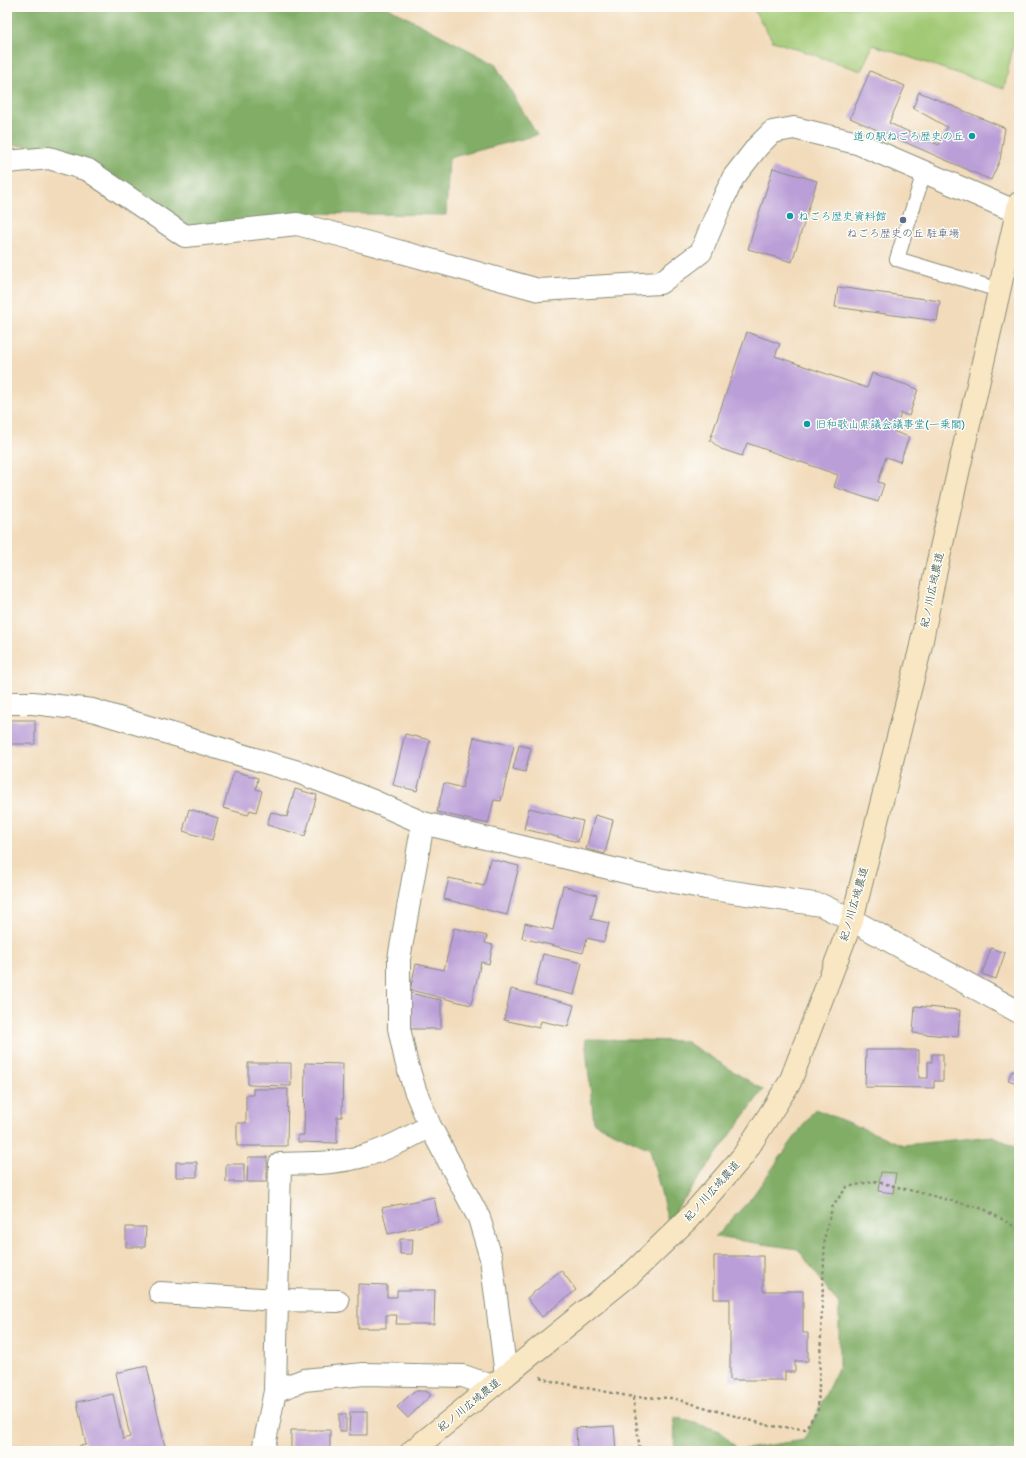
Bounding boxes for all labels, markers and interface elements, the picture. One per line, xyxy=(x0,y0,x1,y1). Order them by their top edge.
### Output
place label: 道の駅ねごろ歴史の丘 xyxy=(854,130,964,143)
marker: 道の駅ねごろ歴史の丘 xyxy=(967,131,977,141)
place label: ねごろ歴史資料館 xyxy=(798,210,886,223)
marker: ねごろ歴史資料館 xyxy=(785,211,795,221)
marker: ねごろ歴史の丘 駐車場 xyxy=(898,215,908,225)
place label: ねごろ歴史の丘 駐車場 xyxy=(847,227,959,240)
place label: 旧和歌山県議会議事堂(一乗閣) xyxy=(815,418,965,431)
marker: 旧和歌山県議会議事堂(一乗閣) xyxy=(802,419,812,429)
street label: 紀ノ川広域農道 xyxy=(918,551,946,629)
street label: 紀ノ川広域農道 xyxy=(837,865,871,943)
street label: 紀ノ川広域農道 xyxy=(681,1158,743,1224)
street label: 紀ノ川広域農道 xyxy=(435,1376,503,1434)

